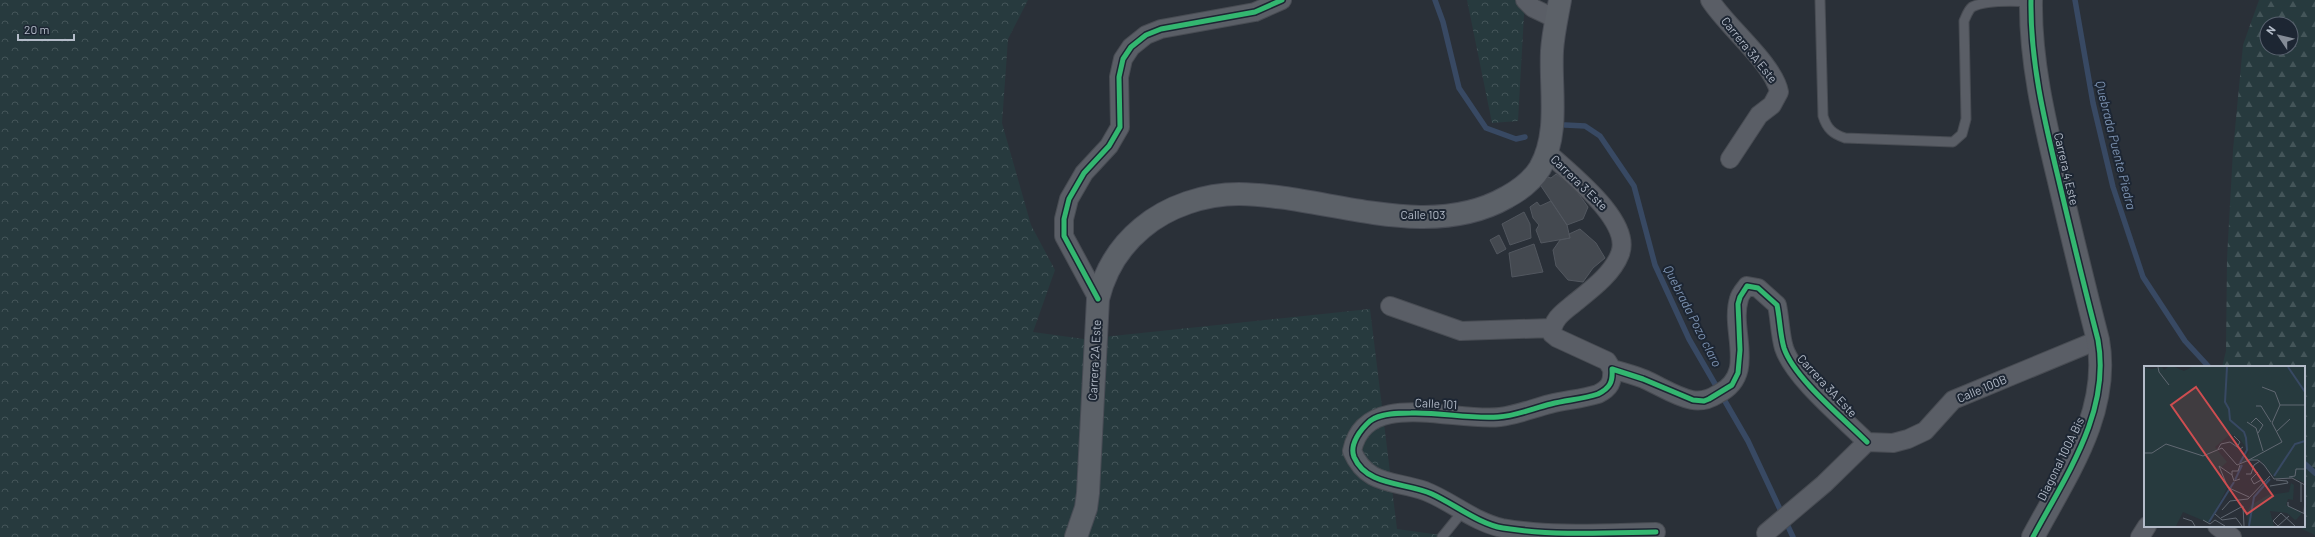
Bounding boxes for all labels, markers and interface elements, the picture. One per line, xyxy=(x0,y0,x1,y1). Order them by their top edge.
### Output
street label: Carrera 3A Este xyxy=(1719,14,1781,85)
scale bar xyxy=(18,16,74,42)
north arrow xyxy=(2259,16,2299,56)
text: 20 m xyxy=(24,22,50,36)
text: N xyxy=(2263,23,2278,37)
water label: Quebrada Puente Piedra xyxy=(2092,79,2140,211)
street label: Carrera 4 Este xyxy=(2052,131,2082,206)
street label: Carrera 3 Este xyxy=(1548,152,1611,213)
street label: Calle 103 xyxy=(1401,207,1445,221)
water label: Quebrada Pozo claro xyxy=(1660,262,1726,370)
street label: Carrera 2A Este xyxy=(1085,319,1103,401)
street label: Carrera 3A Este xyxy=(1795,351,1860,420)
inset map xyxy=(2144,366,2305,527)
street label: Calle 100B xyxy=(1955,371,2009,405)
street label: Calle 101 xyxy=(1414,395,1458,411)
street label: Diagonal 100A Bis xyxy=(2034,414,2086,503)

